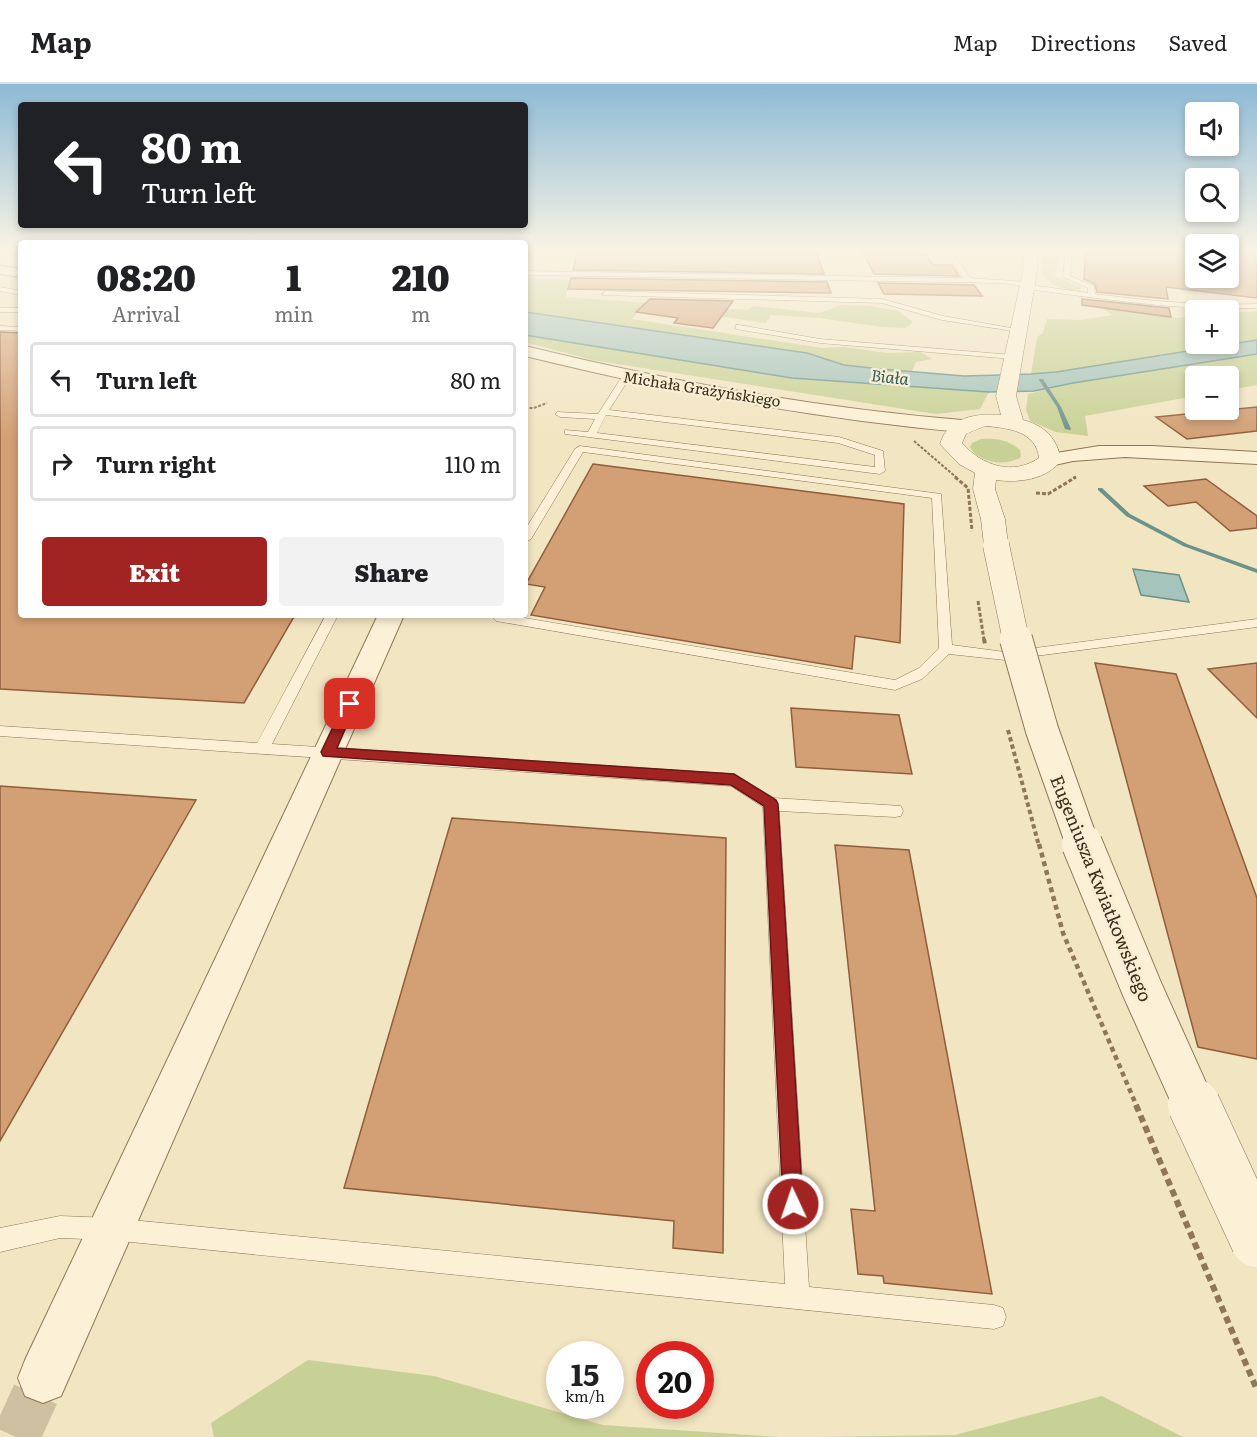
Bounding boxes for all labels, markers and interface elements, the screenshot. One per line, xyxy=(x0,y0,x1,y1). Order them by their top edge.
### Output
text: Map xyxy=(30,20,92,62)
text: Map xyxy=(953,26,998,57)
text: Directions xyxy=(1031,26,1136,57)
text: Saved xyxy=(1169,26,1227,57)
map controls xyxy=(1185,102,1239,420)
button: sound xyxy=(1185,102,1239,156)
text: 80 m xyxy=(141,114,242,176)
icon: left xyxy=(42,126,120,204)
button: search xyxy=(1185,168,1239,222)
text: Turn left xyxy=(141,171,256,211)
button: layers xyxy=(1185,234,1239,288)
text: 08:20 xyxy=(96,249,196,302)
text: 1 xyxy=(286,249,301,302)
text: 210 xyxy=(392,249,450,302)
text: Arrival xyxy=(112,298,180,328)
text: min xyxy=(274,298,313,328)
text: m xyxy=(411,298,430,328)
button: + xyxy=(1185,300,1239,354)
water label: Biała xyxy=(870,362,911,390)
icon: left xyxy=(45,363,78,396)
text: Turn left xyxy=(96,363,197,396)
text: 80 m xyxy=(450,363,501,396)
street label: Michała Grażyńskiego xyxy=(622,364,783,412)
button: − xyxy=(1185,366,1239,420)
icon: right xyxy=(45,447,78,480)
text: Turn right xyxy=(96,447,216,480)
text: 110 m xyxy=(445,447,501,480)
button: Exit xyxy=(42,537,267,606)
button: Share xyxy=(279,537,504,606)
pin xyxy=(324,678,375,729)
icon: arrive xyxy=(333,687,366,720)
street label: Eugeniusza Kwiatkowskiego xyxy=(1044,771,1160,1005)
position arrow xyxy=(761,1172,825,1236)
speed limit sign: 20 xyxy=(636,1341,714,1419)
text: 15 xyxy=(571,1351,599,1395)
text: km/h xyxy=(565,1384,605,1407)

